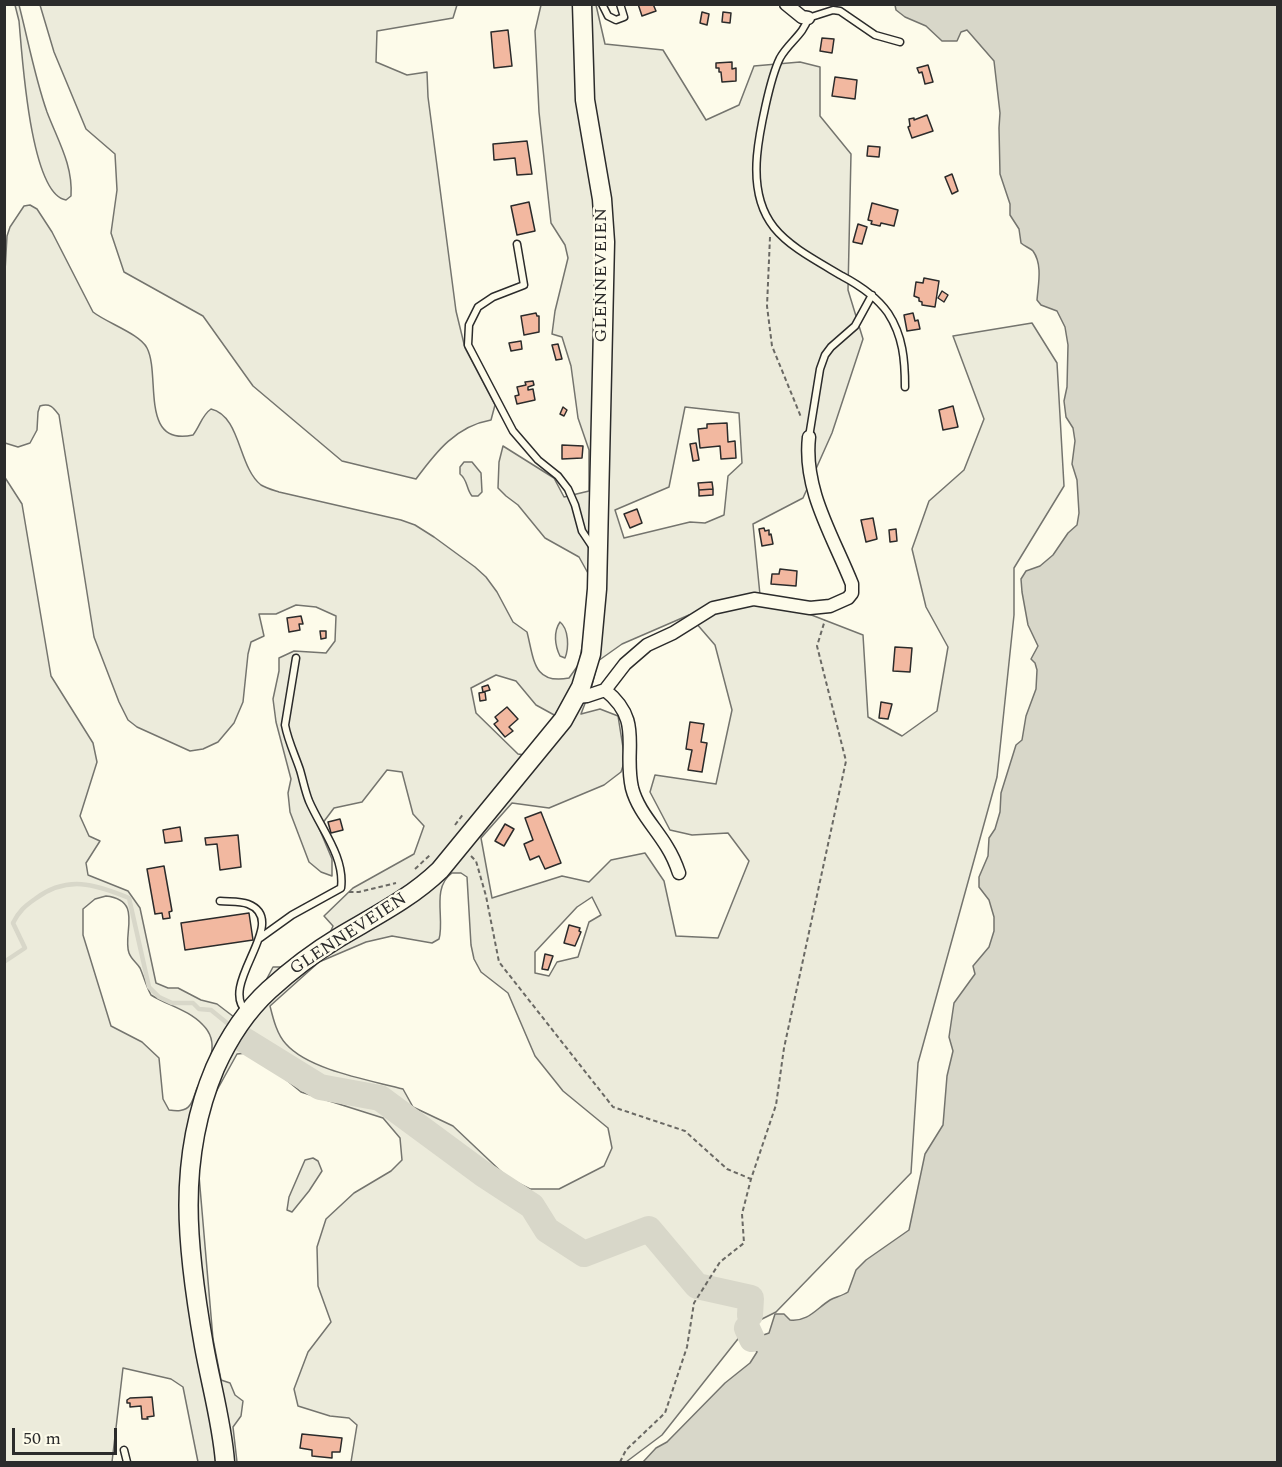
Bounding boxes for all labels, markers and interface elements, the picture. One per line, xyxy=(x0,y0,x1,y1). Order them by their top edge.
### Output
street label: GLENNEVEIEN xyxy=(591,208,613,342)
street label: GLENNEVEIEN xyxy=(287,889,411,981)
scale bar xyxy=(15,1416,120,1454)
text: 50 m xyxy=(23,1425,61,1452)

